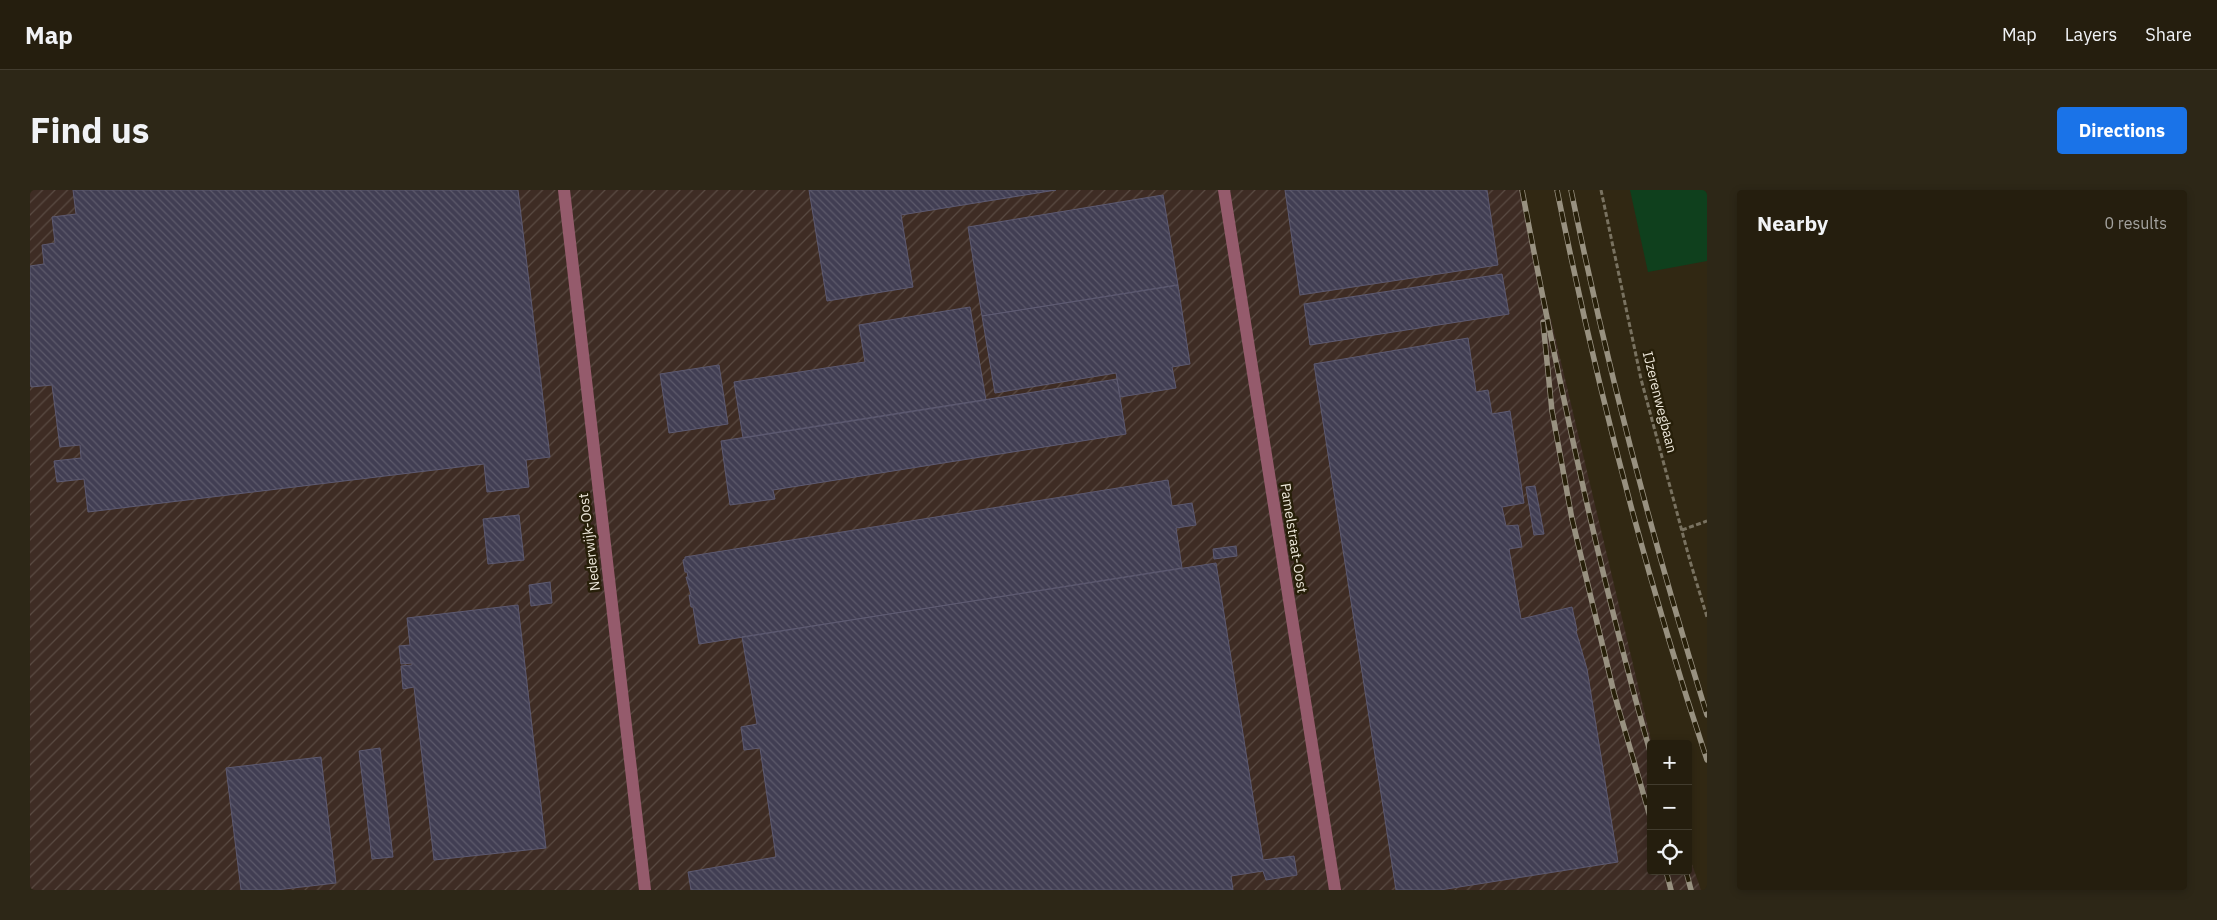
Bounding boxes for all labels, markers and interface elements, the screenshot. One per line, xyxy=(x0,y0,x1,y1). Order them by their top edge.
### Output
text: Map xyxy=(25,19,73,51)
text: Map xyxy=(2002,23,2037,46)
text: Layers xyxy=(2065,23,2117,46)
text: Share xyxy=(2145,23,2192,46)
text: Find us xyxy=(30,107,149,153)
button: Directions xyxy=(2057,107,2187,154)
text: Nearby xyxy=(1757,209,1828,237)
text: 0 results xyxy=(2104,213,2167,233)
street label: IJzerenwegbaan xyxy=(1639,349,1681,455)
street label: Pamelstraat-Oost xyxy=(1276,482,1312,594)
street label: Nederwijk-Oost xyxy=(574,492,604,592)
map controls xyxy=(1647,740,1692,875)
button: + xyxy=(1647,740,1692,785)
button: − xyxy=(1647,785,1692,830)
button: locate xyxy=(1647,830,1692,875)

